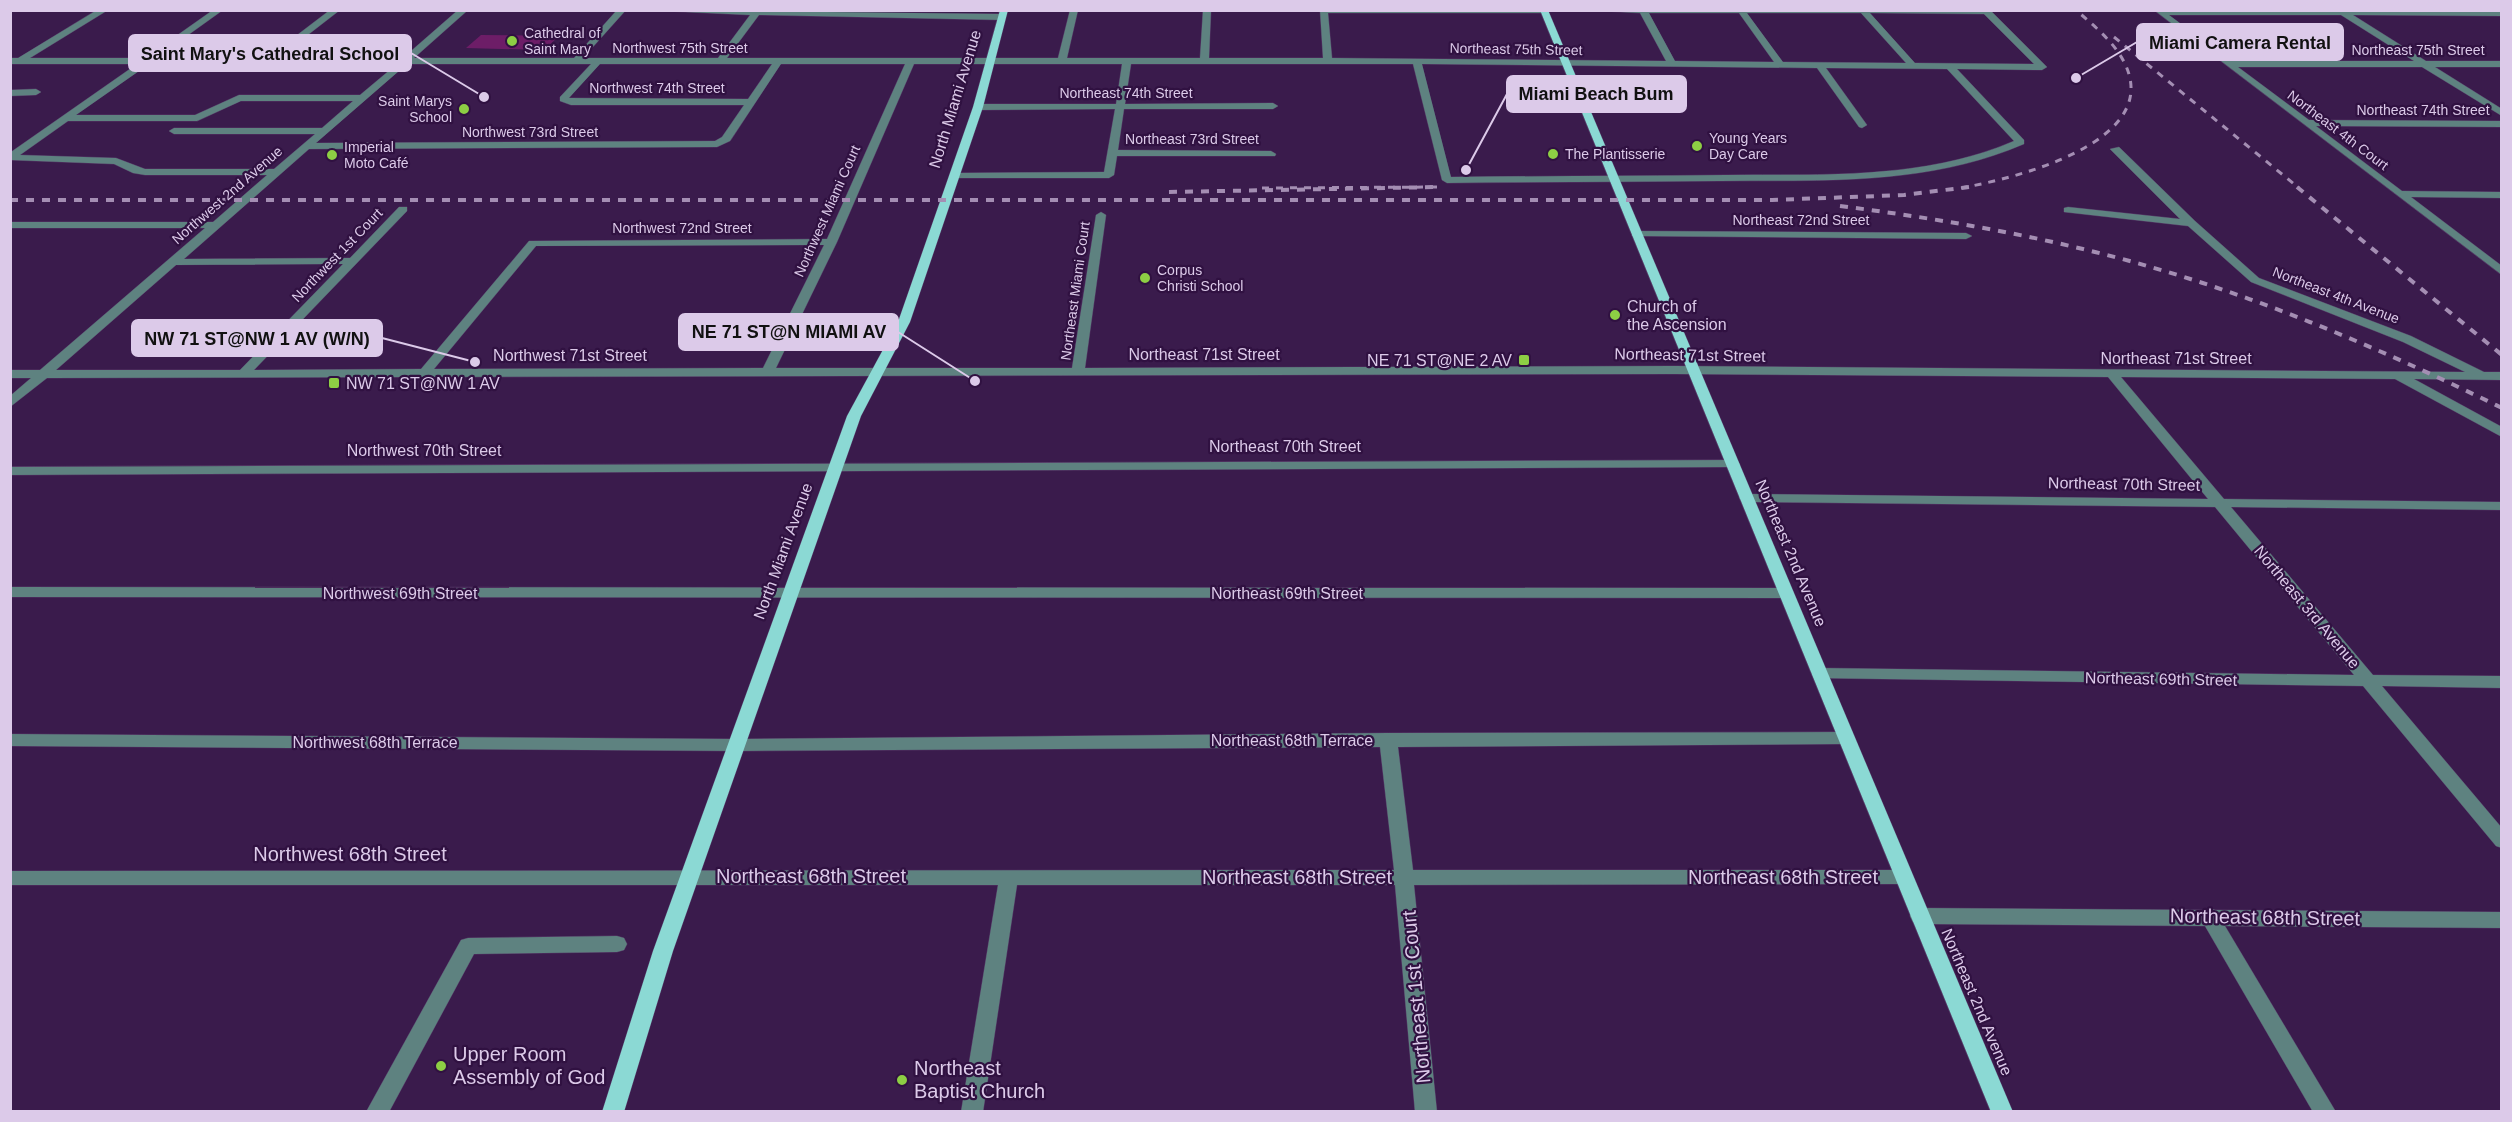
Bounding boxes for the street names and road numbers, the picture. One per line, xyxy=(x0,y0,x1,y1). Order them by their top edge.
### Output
street label: North Miami Avenue xyxy=(926,28,984,170)
street label: Northwest 75th Street xyxy=(612,40,748,56)
street label: Northeast 75th Street xyxy=(1449,40,1583,58)
street label: Northeast 75th Street xyxy=(2351,42,2485,58)
street label: Northwest 74th Street xyxy=(589,80,725,96)
street label: Northeast 74th Street xyxy=(1059,85,1193,101)
street label: Northeast 4th Court xyxy=(2284,87,2392,173)
street label: Northeast 74th Street xyxy=(2356,102,2490,118)
street label: Northwest 73rd Street xyxy=(462,124,598,140)
street label: Northeast 73rd Street xyxy=(1125,131,1259,147)
street label: Northwest 2nd Avenue xyxy=(169,143,285,247)
street label: Northwest Miami Court xyxy=(791,143,863,279)
street label: Northwest 1st Court xyxy=(288,205,386,305)
street label: Northeast 72nd Street xyxy=(1733,212,1870,228)
street label: Northwest 72nd Street xyxy=(612,220,752,236)
street label: Northeast Miami Court xyxy=(1057,220,1093,361)
street label: Northeast 4th Avenue xyxy=(2270,263,2402,327)
street label: Northeast 71st Street xyxy=(1614,345,1766,365)
street label: Northeast 71st Street xyxy=(1128,346,1280,363)
street label: Northwest 71st Street xyxy=(493,347,647,364)
street label: Northeast 71st Street xyxy=(2100,350,2252,367)
street label: Northeast 70th Street xyxy=(1209,438,1362,455)
street label: Northwest 70th Street xyxy=(347,442,502,459)
street label: Northeast 70th Street xyxy=(2048,474,2201,494)
street label: Northeast 2nd Avenue xyxy=(1752,477,1830,629)
street label: North Miami Avenue xyxy=(750,480,816,621)
street label: Northeast 3rd Avenue xyxy=(2251,542,2363,672)
street label: Northwest 69th Street xyxy=(323,585,478,602)
street label: Northeast 69th Street xyxy=(1211,585,1364,602)
street label: Northeast 69th Street xyxy=(2085,669,2238,689)
street label: Northeast 68th Terrace xyxy=(1211,732,1373,749)
street label: Northwest 68th Terrace xyxy=(292,734,458,751)
street label: Northwest 68th Street xyxy=(253,843,447,865)
street label: Northeast 68th Street xyxy=(716,865,906,887)
street label: Northeast 68th Street xyxy=(1202,866,1392,888)
street label: Northeast 68th Street xyxy=(1688,866,1878,888)
street label: Northeast 68th Street xyxy=(2170,904,2361,930)
street label: Northeast 1st Court xyxy=(1397,909,1435,1084)
street label: Northeast 2nd Avenue xyxy=(1938,926,2016,1078)

